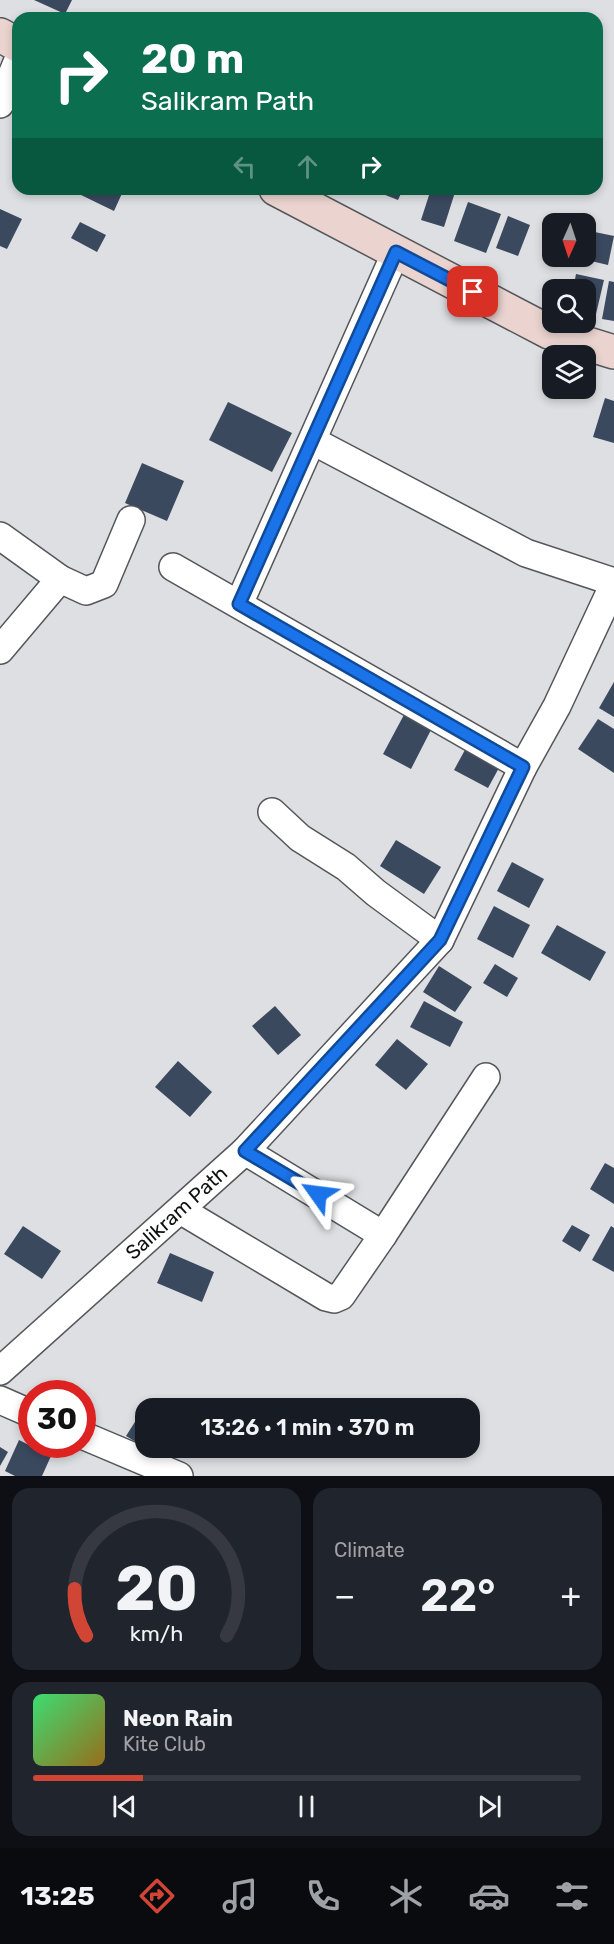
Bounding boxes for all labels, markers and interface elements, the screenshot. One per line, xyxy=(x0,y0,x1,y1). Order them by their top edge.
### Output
text: 20 m xyxy=(141,34,244,84)
icon: right xyxy=(42,36,120,114)
text: Salikram Path xyxy=(141,85,314,117)
icon: left xyxy=(228,150,261,183)
icon: ahead xyxy=(291,150,324,183)
icon: right xyxy=(354,150,387,183)
north arrow xyxy=(542,213,596,267)
map controls xyxy=(542,213,596,399)
pin xyxy=(447,266,498,317)
icon: arrive xyxy=(456,275,489,308)
button: search xyxy=(542,279,596,333)
button: layers xyxy=(542,345,596,399)
street label: Salikram Path xyxy=(121,1161,232,1264)
position arrow xyxy=(286,1162,350,1226)
speed limit sign: 30 xyxy=(18,1380,96,1458)
text: 13:26 · 1 min · 370 m xyxy=(200,1414,415,1441)
text: Climate xyxy=(334,1538,405,1562)
text: 20 xyxy=(115,1552,198,1626)
text: 22° xyxy=(420,1569,496,1622)
text: − xyxy=(334,1576,355,1615)
text: + xyxy=(560,1576,581,1615)
text: km/h xyxy=(130,1621,183,1646)
text: Neon Rain xyxy=(123,1705,233,1732)
text: Kite Club xyxy=(123,1732,206,1756)
icon: previous xyxy=(108,1790,141,1823)
icon: pause xyxy=(290,1790,323,1823)
icon: next xyxy=(473,1790,506,1823)
icon: directions xyxy=(136,1875,178,1917)
icon: music xyxy=(219,1875,261,1917)
icon: phone xyxy=(302,1875,344,1917)
icon: climate xyxy=(385,1875,427,1917)
icon: car xyxy=(468,1875,510,1917)
icon: filters xyxy=(551,1875,593,1917)
text: 13:25 xyxy=(21,1880,95,1912)

